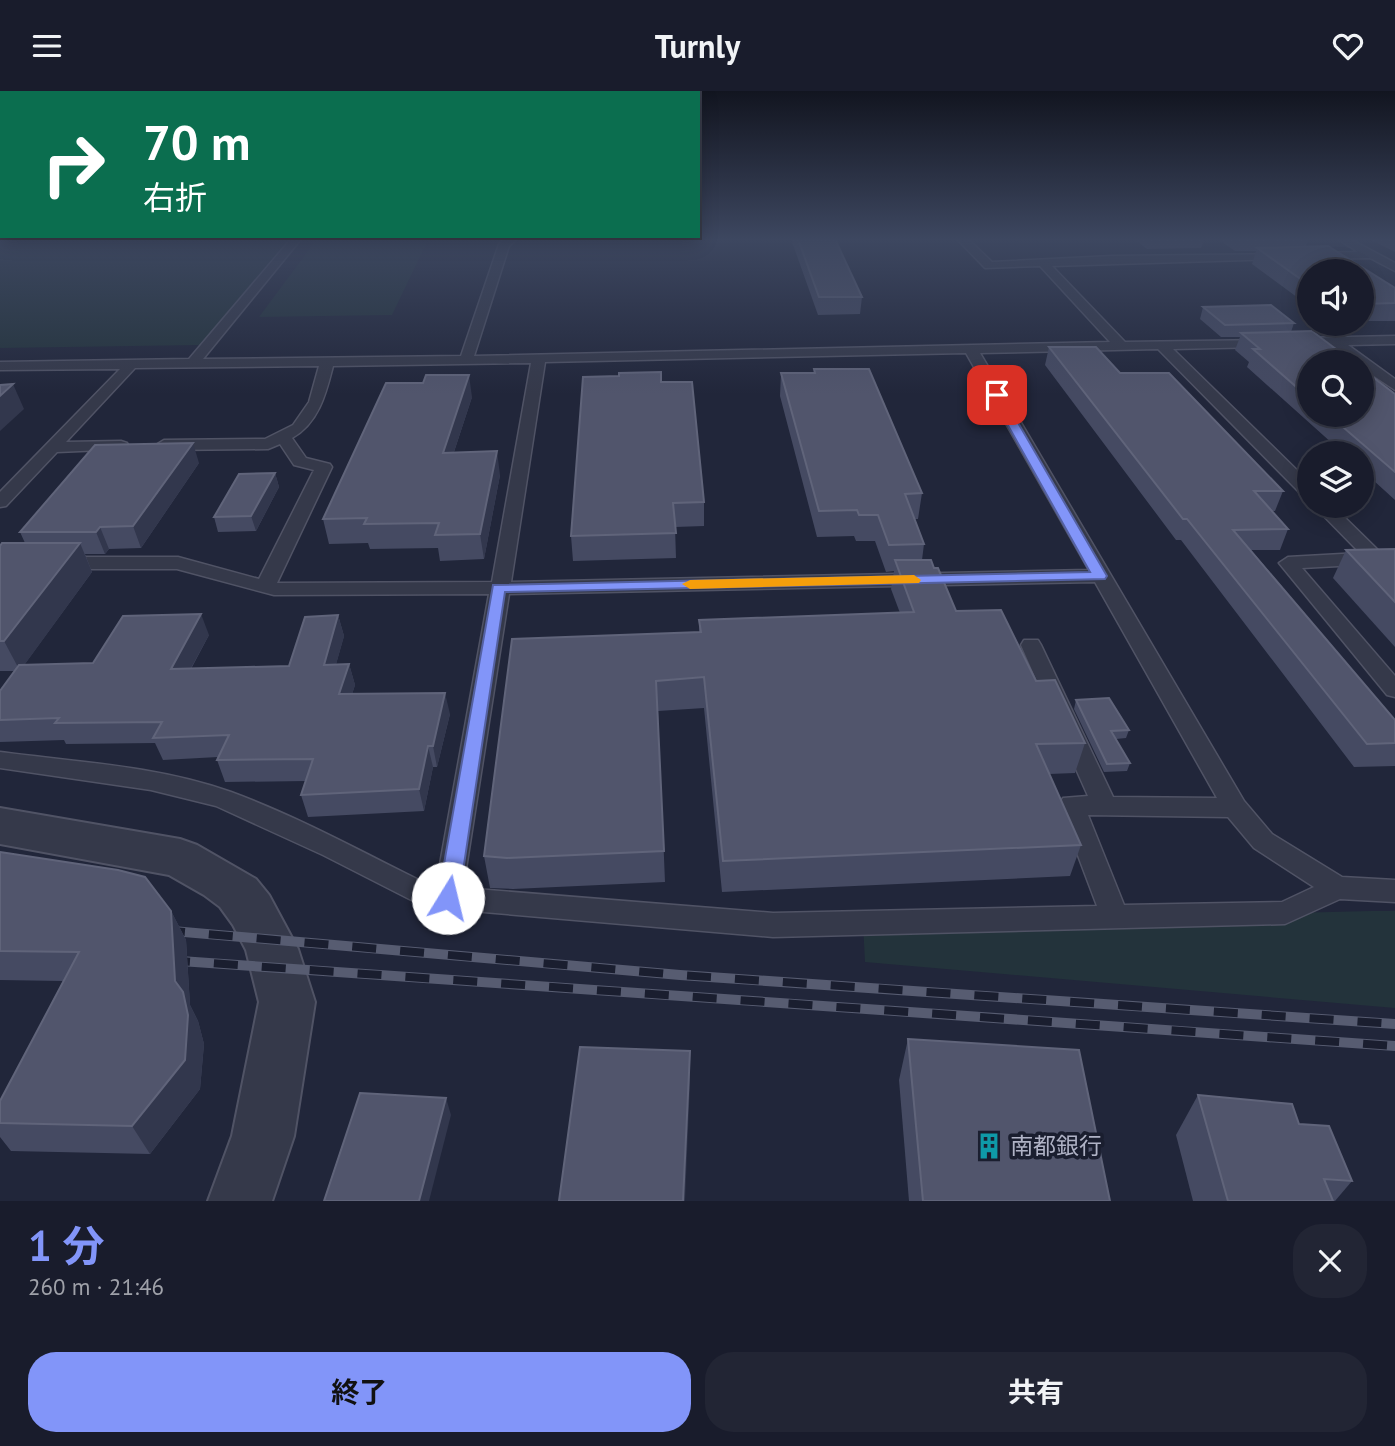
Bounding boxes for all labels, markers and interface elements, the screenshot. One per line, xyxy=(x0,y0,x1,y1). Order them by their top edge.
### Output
text: Turnly xyxy=(655,25,740,67)
icon: menu xyxy=(28,27,66,65)
icon: heart xyxy=(1329,27,1367,65)
text: 70 m xyxy=(143,110,250,174)
icon: right xyxy=(28,119,119,210)
text: 右折 xyxy=(143,176,207,218)
map controls xyxy=(1297,259,1374,518)
button: sound xyxy=(1297,259,1374,336)
button: search xyxy=(1297,350,1374,427)
pin xyxy=(967,365,1027,425)
icon: arrive xyxy=(978,376,1016,414)
button: layers xyxy=(1297,441,1374,518)
position arrow xyxy=(411,861,485,935)
building icon: 南都銀行 xyxy=(974,1131,1004,1161)
place label: 南都銀行 xyxy=(1010,1131,1102,1160)
text: 1 分 xyxy=(28,1218,104,1273)
button: close xyxy=(1293,1224,1367,1298)
text: 260 m · 21:46 xyxy=(28,1272,164,1301)
button: 終了 xyxy=(28,1352,691,1432)
button: 共有 xyxy=(705,1352,1367,1432)

